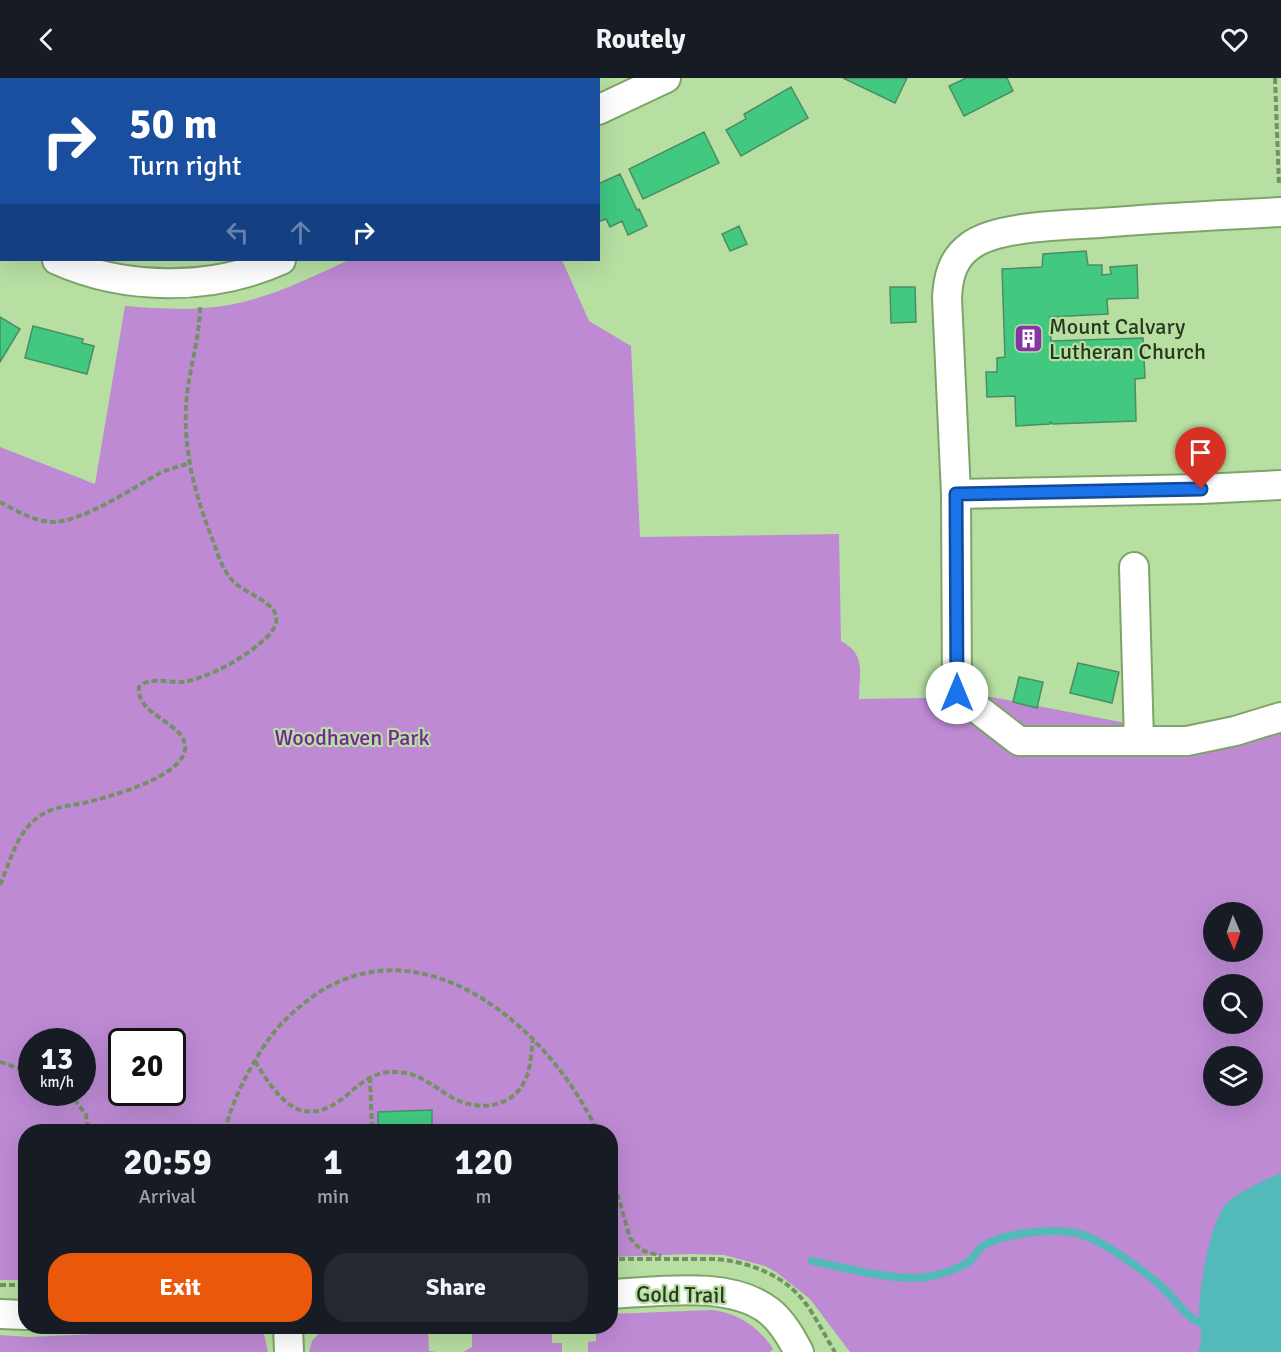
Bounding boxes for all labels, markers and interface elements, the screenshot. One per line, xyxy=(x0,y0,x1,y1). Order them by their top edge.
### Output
icon: back xyxy=(30,23,63,56)
text: Routely xyxy=(596,23,685,56)
icon: heart xyxy=(1218,23,1251,56)
text: 50 m xyxy=(129,99,218,150)
icon: right xyxy=(30,102,108,180)
text: Turn right xyxy=(129,150,242,183)
icon: left xyxy=(221,216,254,249)
icon: ahead xyxy=(284,216,317,249)
icon: right xyxy=(347,216,380,249)
place label: Mount Calvary Lutheran Church xyxy=(1049,313,1206,365)
building icon: Mount Calvary Lutheran Church xyxy=(1012,323,1044,355)
pin xyxy=(1175,427,1226,489)
icon: arrive xyxy=(1184,436,1217,469)
position arrow xyxy=(925,661,989,725)
park label: Woodhaven Park xyxy=(274,724,430,751)
north arrow xyxy=(1203,902,1263,962)
map controls xyxy=(1203,902,1263,1106)
button: search xyxy=(1203,974,1263,1034)
speed limit sign: 20 xyxy=(108,1028,186,1106)
text: 13 xyxy=(41,1041,73,1078)
button: layers xyxy=(1203,1046,1263,1106)
text: km/h xyxy=(40,1073,74,1091)
text: 20:59 xyxy=(123,1140,212,1185)
text: 1 xyxy=(323,1140,343,1185)
text: 120 xyxy=(454,1140,513,1185)
text: Arrival xyxy=(139,1184,196,1209)
text: min xyxy=(317,1184,349,1209)
text: m xyxy=(476,1184,492,1209)
button: Exit xyxy=(48,1253,312,1322)
button: Share xyxy=(324,1253,588,1322)
street label: Gold Trail xyxy=(636,1280,726,1309)

